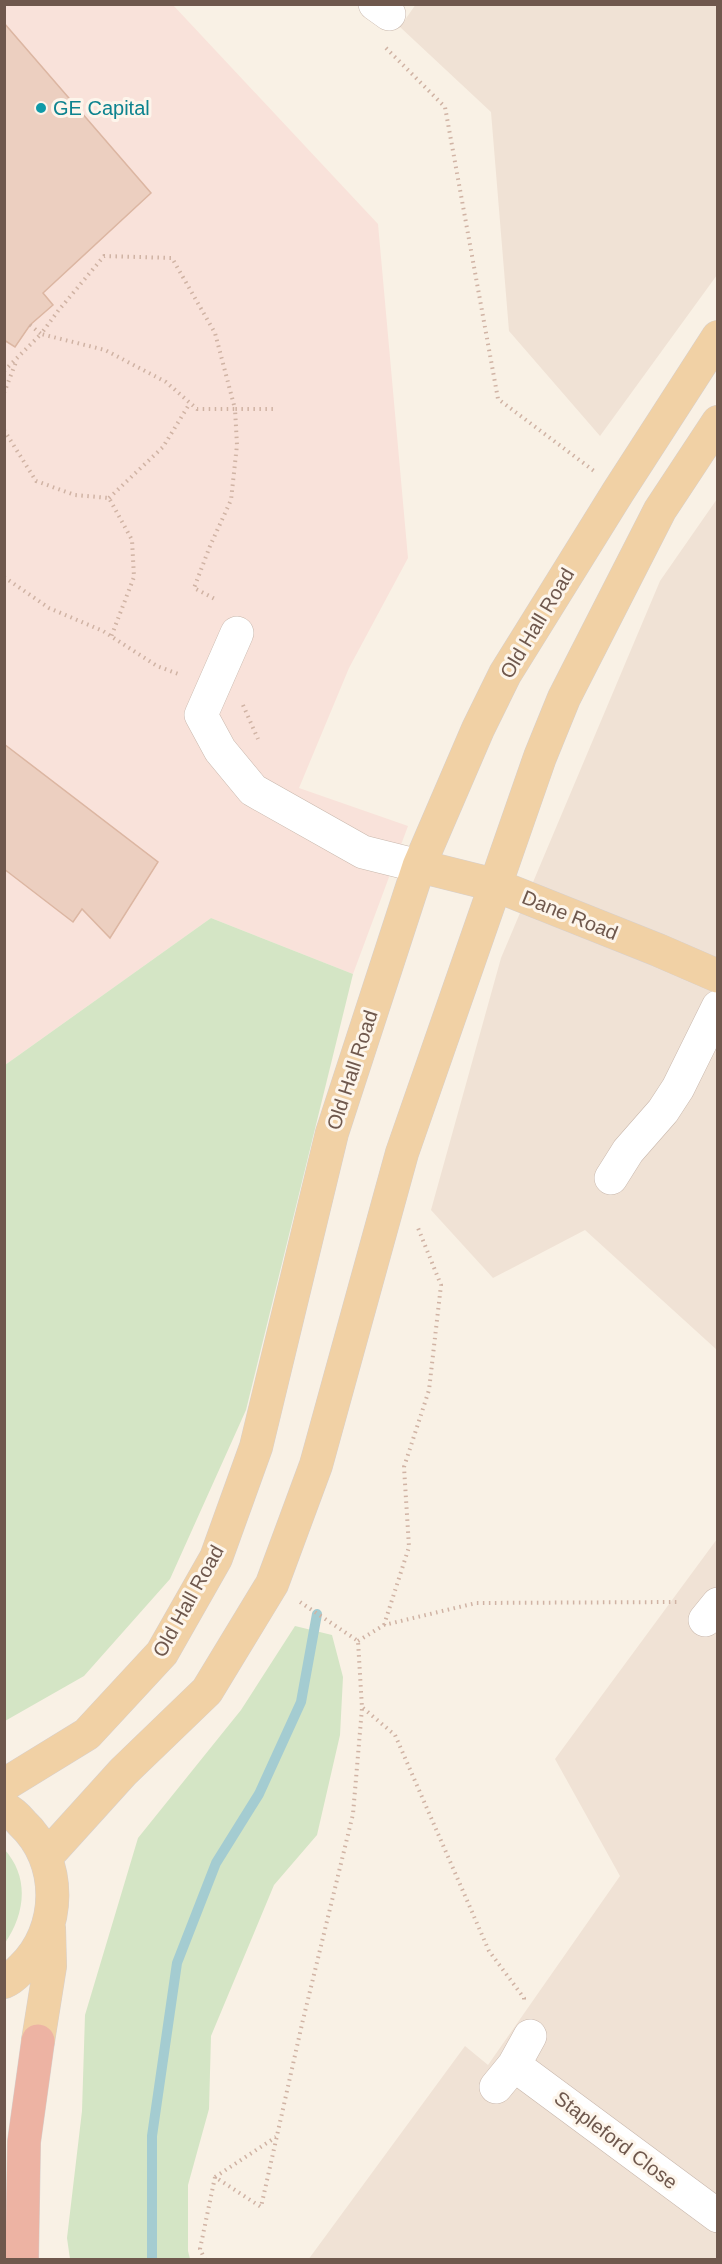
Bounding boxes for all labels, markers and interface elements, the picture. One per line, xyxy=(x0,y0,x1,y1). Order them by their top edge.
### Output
place label: GE Capital xyxy=(53,97,150,119)
marker: GE Capital xyxy=(34,101,48,115)
street label: Old Hall Road xyxy=(496,564,578,682)
street label: Dane Road xyxy=(519,886,621,944)
street label: Old Hall Road xyxy=(322,1007,382,1133)
street label: Old Hall Road xyxy=(148,1541,228,1661)
street label: Stapleford Close xyxy=(550,2087,682,2193)

